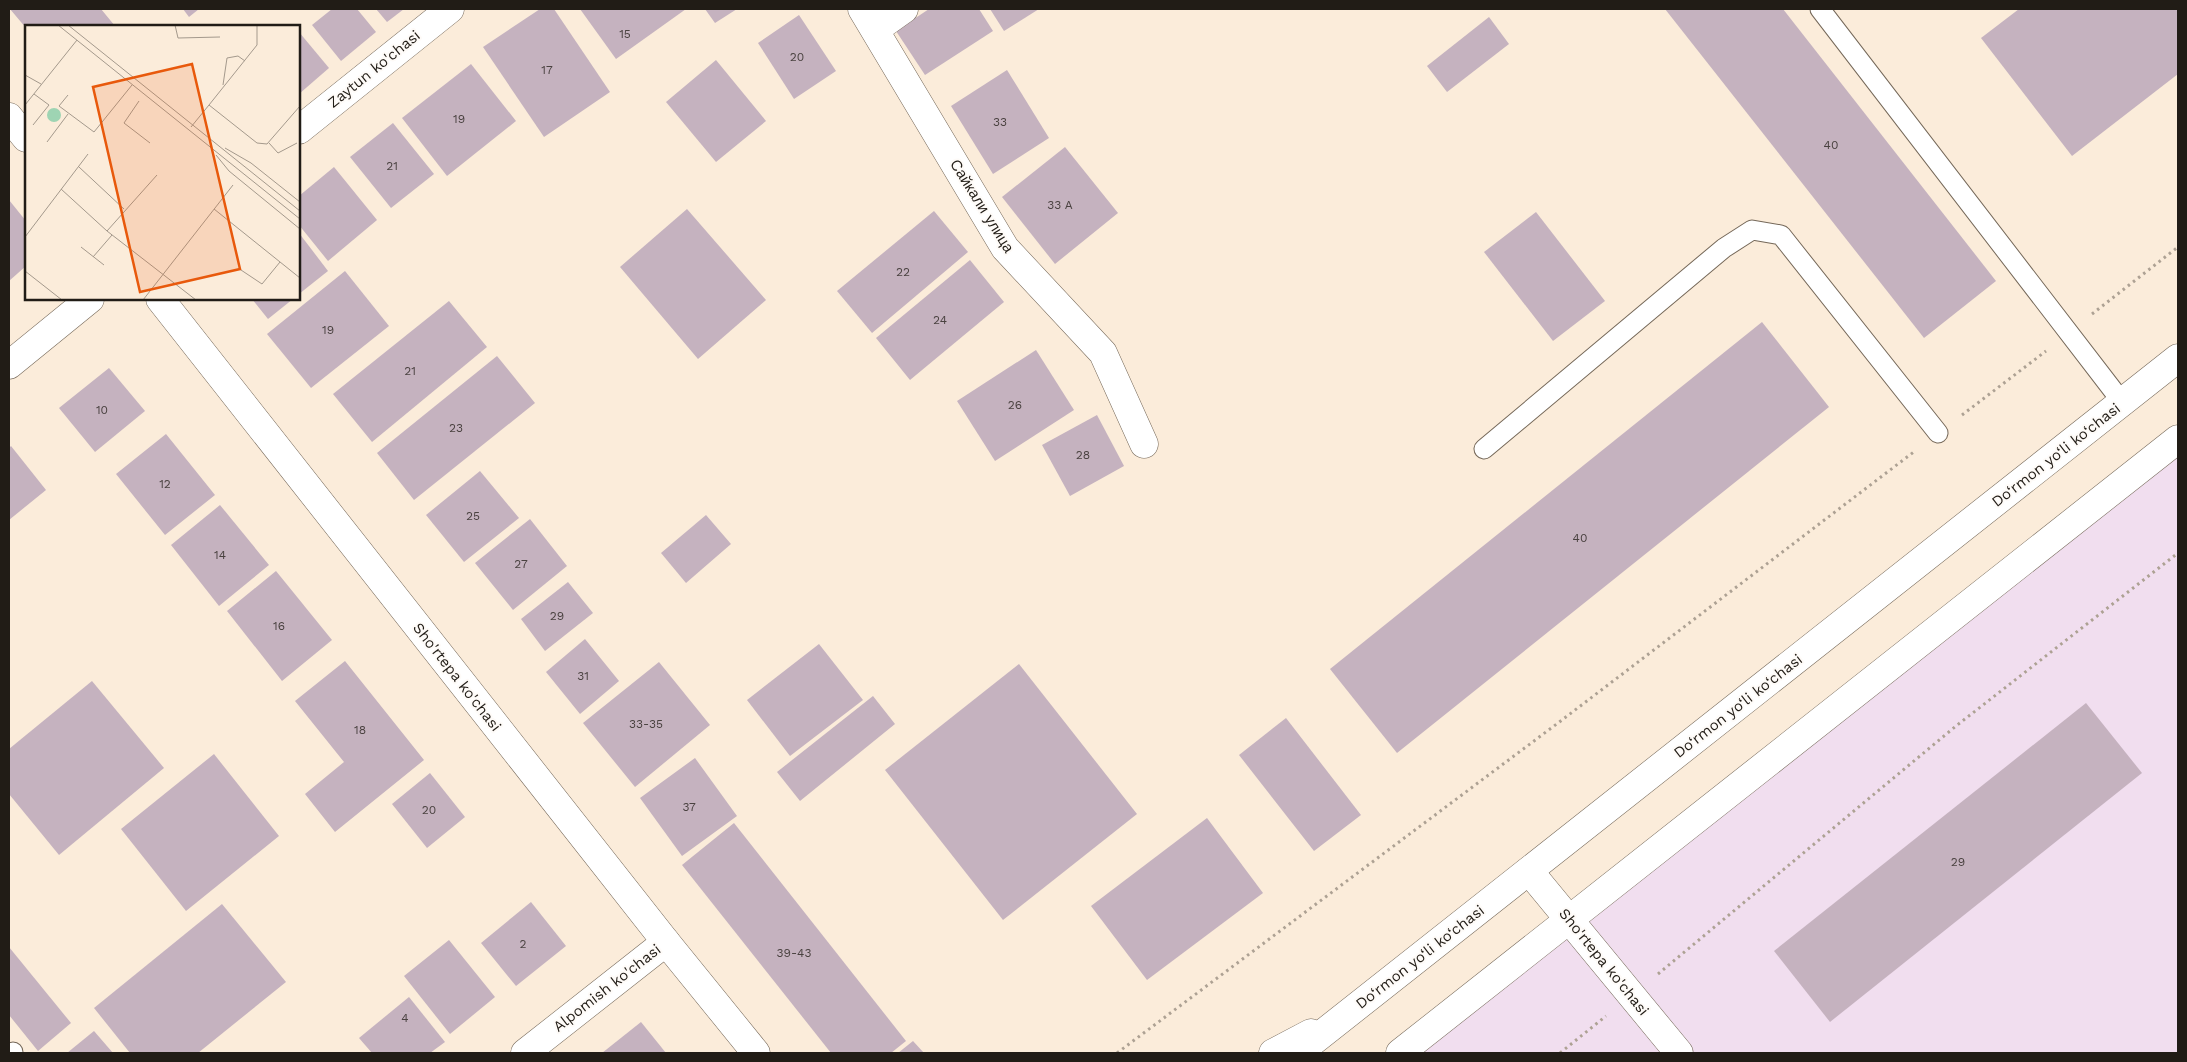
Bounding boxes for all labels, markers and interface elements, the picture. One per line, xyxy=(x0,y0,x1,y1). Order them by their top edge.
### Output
inset map xyxy=(25,25,300,300)
street label: Zaytun ko'chasi xyxy=(324,26,424,112)
house number: 15 xyxy=(619,27,631,41)
house number: 20 xyxy=(790,50,804,64)
house number: 17 xyxy=(541,63,553,77)
house number: 19 xyxy=(453,112,465,126)
house number: 33 xyxy=(993,115,1007,129)
house number: 40 xyxy=(1824,138,1838,152)
street label: Сайкали улица xyxy=(946,156,1018,256)
house number: 21 xyxy=(386,159,398,173)
house number: 33 A xyxy=(1047,198,1073,212)
house number: 22 xyxy=(896,265,910,279)
house number: 24 xyxy=(933,313,947,327)
house number: 19 xyxy=(322,323,334,337)
house number: 21 xyxy=(404,364,416,378)
house number: 26 xyxy=(1008,398,1022,412)
street label: Do‘rmon yo‘li ko‘chasi xyxy=(1988,399,2124,511)
house number: 10 xyxy=(96,403,108,417)
house number: 23 xyxy=(449,421,463,435)
house number: 28 xyxy=(1076,448,1090,462)
house number: 12 xyxy=(159,477,171,491)
house number: 25 xyxy=(466,509,480,523)
house number: 40 xyxy=(1573,531,1587,545)
house number: 14 xyxy=(214,548,226,562)
house number: 27 xyxy=(514,557,528,571)
house number: 29 xyxy=(550,609,564,623)
house number: 16 xyxy=(273,619,285,633)
street label: Sho'rtepa ko'chasi xyxy=(409,619,505,735)
street label: Do‘rmon yo‘li ko‘chasi xyxy=(1670,650,1806,762)
house number: 31 xyxy=(577,669,589,683)
house number: 33-35 xyxy=(629,717,663,731)
house number: 18 xyxy=(354,723,366,737)
house number: 37 xyxy=(682,800,696,814)
house number: 20 xyxy=(422,803,436,817)
house number: 29 xyxy=(1951,855,1965,869)
street label: Do‘rmon yo‘li ko‘chasi xyxy=(1352,901,1488,1013)
street label: Sho'rtepa ko'chasi xyxy=(1555,905,1653,1019)
house number: 2 xyxy=(520,937,527,951)
street label: Alpomish ko'chasi xyxy=(550,940,664,1036)
house number: 39-43 xyxy=(777,946,811,960)
house number: 4 xyxy=(401,1011,409,1025)

